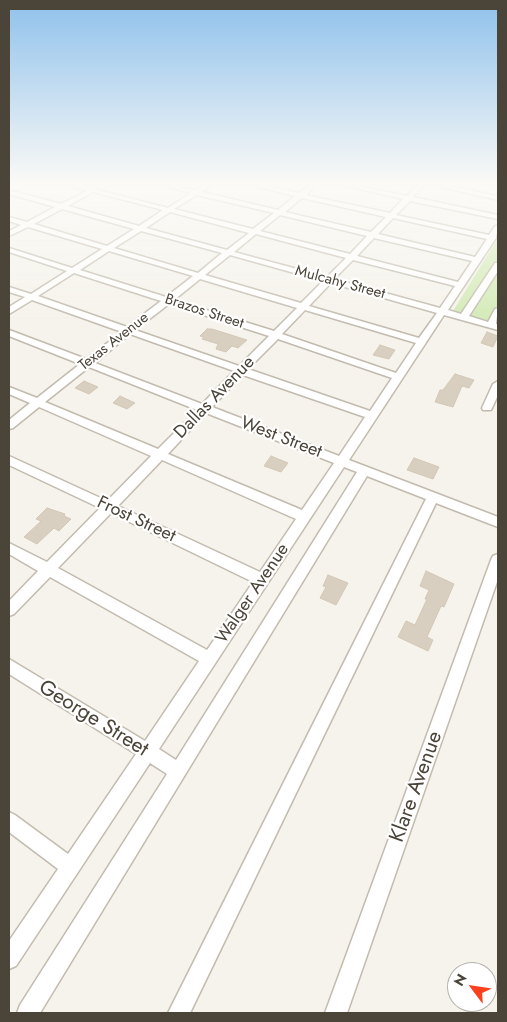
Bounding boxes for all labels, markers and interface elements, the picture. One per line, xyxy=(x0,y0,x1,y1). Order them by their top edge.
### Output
street label: Mulcahy Street xyxy=(293,262,387,304)
street label: Brazos Street xyxy=(162,291,246,333)
street label: Texas Avenue xyxy=(75,309,153,375)
street label: Dallas Avenue xyxy=(170,352,260,444)
street label: West Street xyxy=(237,413,325,463)
street label: Frost Street xyxy=(93,492,179,548)
street label: Walger Avenue xyxy=(212,540,294,648)
street label: George Street xyxy=(33,675,153,763)
street label: Klare Avenue xyxy=(385,728,449,846)
north arrow xyxy=(447,962,497,1012)
text: N xyxy=(449,970,471,990)

